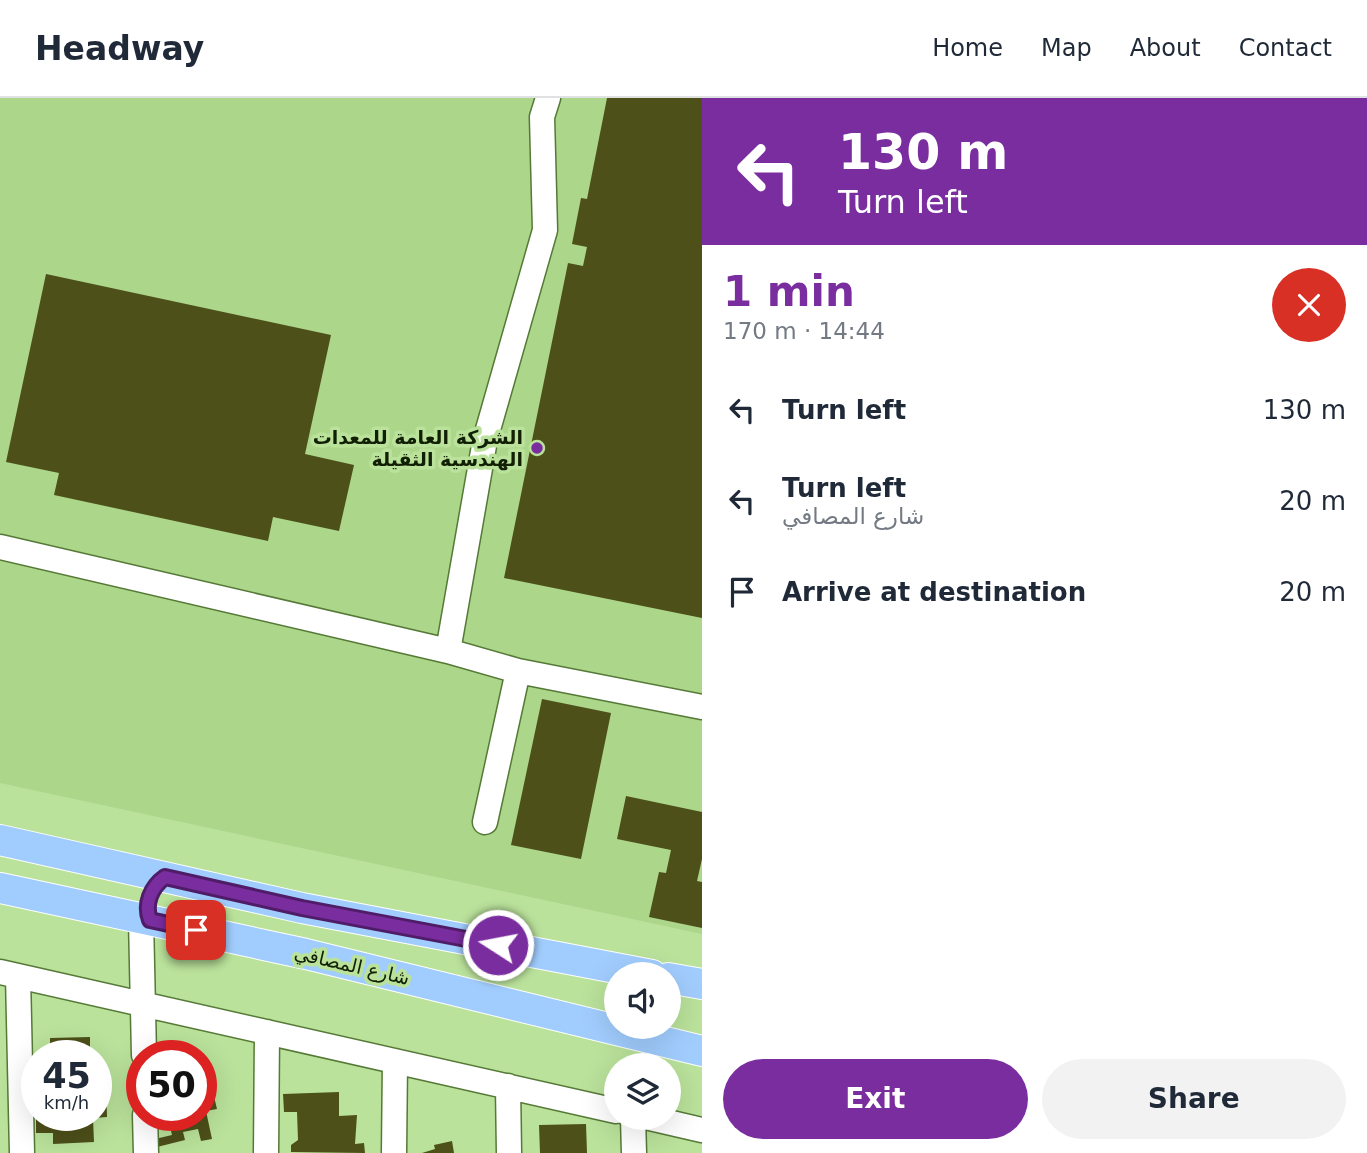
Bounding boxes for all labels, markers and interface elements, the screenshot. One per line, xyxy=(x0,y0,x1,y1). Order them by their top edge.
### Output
text: Headway xyxy=(35,29,204,68)
text: Home xyxy=(932,34,1003,62)
text: Map xyxy=(1041,34,1092,62)
text: About xyxy=(1130,34,1201,62)
text: Contact xyxy=(1239,34,1332,62)
text: 130 m xyxy=(838,124,1008,181)
icon: left xyxy=(723,126,814,217)
text: Turn left xyxy=(838,183,968,221)
text: 1 min xyxy=(723,267,855,316)
button: close xyxy=(1272,268,1346,342)
text: 170 m · 14:44 xyxy=(723,318,885,344)
icon: left xyxy=(723,391,761,429)
text: Turn left xyxy=(782,395,906,425)
text: 130 m xyxy=(1263,395,1346,425)
place label: الشركة العامة للمعدات الهندسية الثقيلة xyxy=(313,426,523,471)
marker: الشركة العامة للمعدات الهندسية الثقيلة xyxy=(529,440,545,456)
text: Turn left xyxy=(782,473,906,503)
icon: left xyxy=(723,482,761,520)
text: 20 m xyxy=(1279,486,1346,516)
text: شارع المصافي xyxy=(782,503,924,529)
icon: arrive xyxy=(723,573,761,611)
text: Arrive at destination xyxy=(782,577,1086,607)
text: 20 m xyxy=(1279,577,1346,607)
pin xyxy=(166,900,226,960)
position arrow xyxy=(461,908,535,982)
icon: arrive xyxy=(177,911,215,949)
street label: شارع المصافي xyxy=(292,941,412,990)
map controls xyxy=(604,962,681,1130)
button: sound xyxy=(604,962,681,1039)
speed limit sign: 50 xyxy=(126,1040,217,1131)
button: layers xyxy=(604,1053,681,1130)
text: 45 xyxy=(42,1056,91,1096)
button: Exit xyxy=(723,1059,1028,1139)
button: Share xyxy=(1042,1059,1346,1139)
text: km/h xyxy=(44,1092,89,1113)

